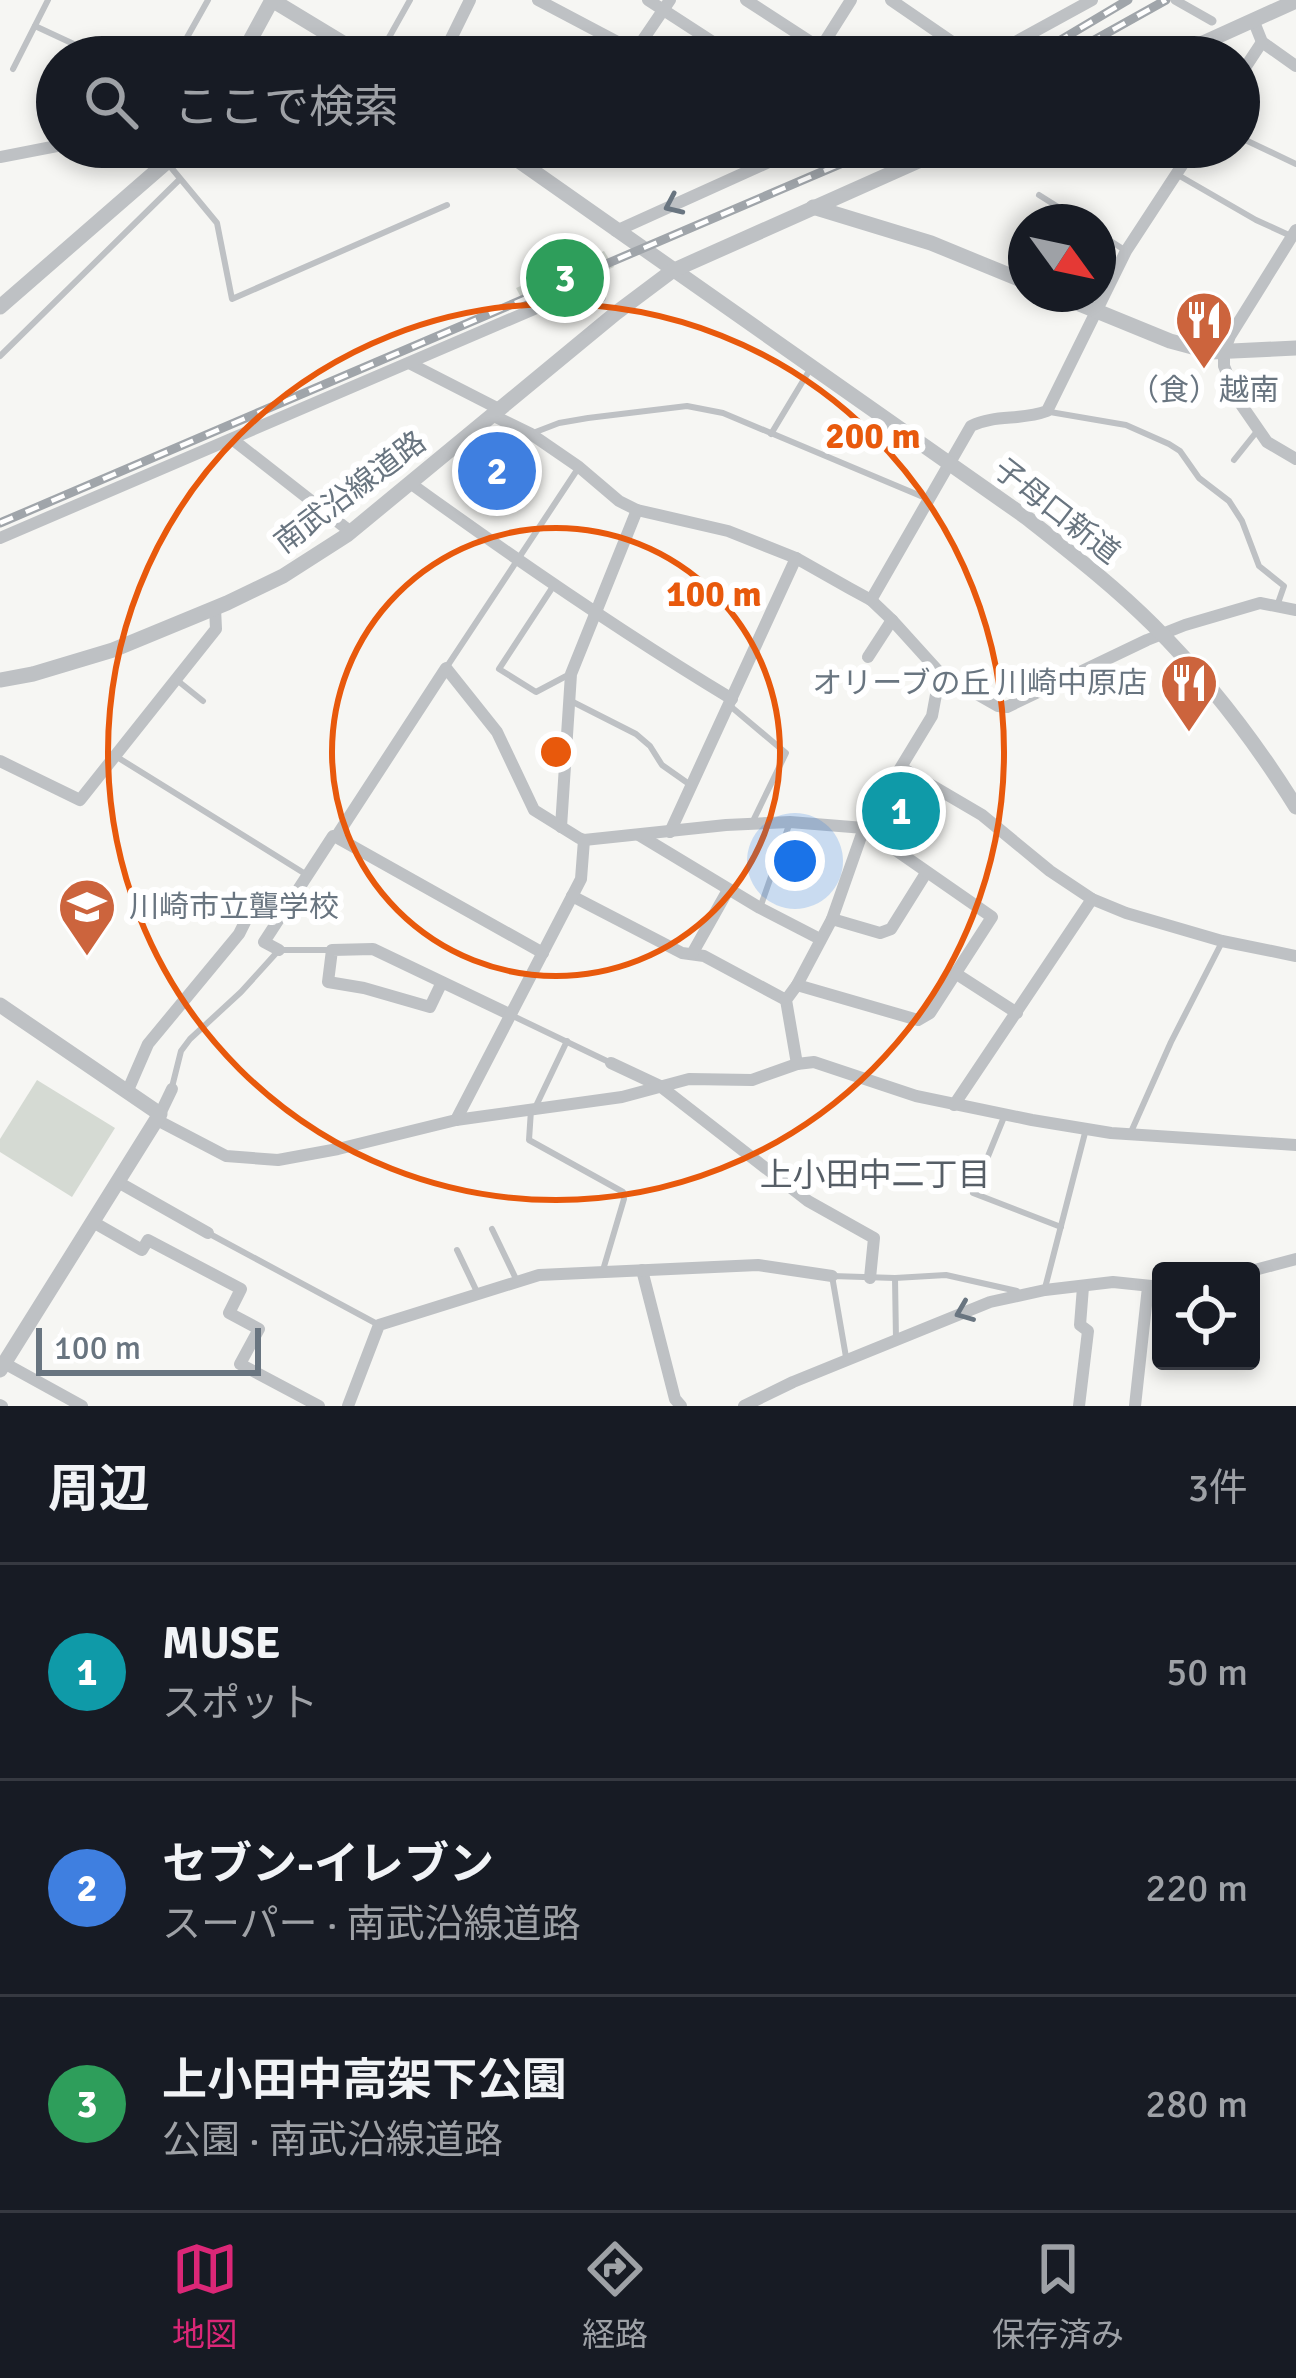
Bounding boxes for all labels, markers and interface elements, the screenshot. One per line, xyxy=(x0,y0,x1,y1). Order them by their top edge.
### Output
search box xyxy=(36,36,1260,168)
icon: search xyxy=(78,69,144,135)
text: ここで検索 xyxy=(174,80,399,135)
one-way arrow xyxy=(664,191,685,215)
north arrow xyxy=(1008,204,1116,312)
pin: 3 xyxy=(526,233,604,323)
restaurant icon: （食）越南 xyxy=(1173,289,1235,371)
place label: （食）越南 xyxy=(1129,372,1279,409)
text: 200 m xyxy=(825,414,921,459)
street label: 南武沿線道路 xyxy=(267,423,433,561)
pin: 2 xyxy=(458,426,536,516)
street label: 子母口新道 xyxy=(986,451,1127,572)
text: 100 m xyxy=(666,572,762,617)
restaurant icon: オリーブの丘 川崎中原店 xyxy=(1158,652,1220,734)
place label: オリーブの丘 川崎中原店 xyxy=(812,665,1147,702)
centre of rings xyxy=(535,731,577,773)
pin: 1 xyxy=(862,766,940,856)
your location xyxy=(765,831,825,891)
school or university icon: 川崎市立聾学校 xyxy=(56,876,118,958)
place label: 川崎市立聾学校 xyxy=(129,889,339,926)
district label: 上小田中二丁目 xyxy=(760,1155,991,1196)
map controls xyxy=(1152,1262,1260,1370)
button: locate xyxy=(1152,1262,1260,1370)
one-way arrow xyxy=(955,1298,976,1322)
scale bar xyxy=(36,1322,261,1375)
text: 100 m xyxy=(54,1328,141,1369)
text: 周辺 xyxy=(48,1458,150,1521)
text: 3件 xyxy=(1188,1464,1248,1512)
text: MUSE xyxy=(162,1616,281,1671)
text: 1 xyxy=(76,1648,98,1696)
text: 50 m xyxy=(1166,1648,1248,1696)
text: スポット xyxy=(162,1679,318,1727)
text: セブン-イレブン xyxy=(162,1837,494,1892)
text: 2 xyxy=(76,1864,98,1912)
text: 220 m xyxy=(1145,1864,1248,1912)
text: スーパー · 南武沿線道路 xyxy=(162,1900,581,1948)
text: 上小田中高架下公園 xyxy=(162,2053,567,2108)
text: 3 xyxy=(76,2080,98,2128)
text: 280 m xyxy=(1145,2080,1248,2128)
text: 公園 · 南武沿線道路 xyxy=(162,2116,503,2164)
tab: 地図 xyxy=(172,2236,238,2356)
tab: 経路 xyxy=(582,2236,648,2356)
tab: 保存済み xyxy=(992,2236,1124,2356)

